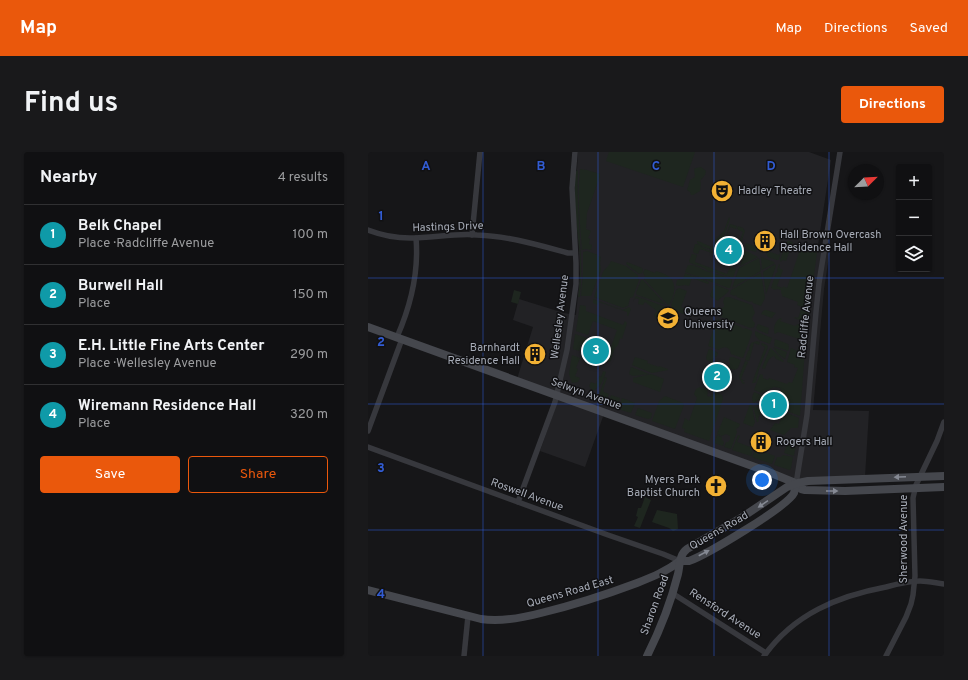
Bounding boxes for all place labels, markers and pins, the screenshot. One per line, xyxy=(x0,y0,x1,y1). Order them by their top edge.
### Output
theatre icon: Hadley Theatre xyxy=(709,178,735,204)
place label: Hadley Theatre xyxy=(738,184,812,198)
building icon: Hall Brown Overcash Residence Hall xyxy=(752,228,778,254)
place label: Hall Brown Overcash Residence Hall xyxy=(780,228,881,255)
pin: 4 xyxy=(716,236,742,266)
school or university icon: Queens University xyxy=(655,305,681,331)
place label: Queens University xyxy=(684,305,734,332)
pin: 3 xyxy=(583,336,609,366)
place label: Barnhardt Residence Hall xyxy=(448,341,520,368)
building icon: Barnhardt Residence Hall xyxy=(522,341,548,367)
pin: 2 xyxy=(704,362,730,392)
pin: 1 xyxy=(761,390,787,420)
building icon: Rogers Hall xyxy=(748,429,774,455)
place label: Rogers Hall xyxy=(776,435,832,449)
place label: Myers Park Baptist Church xyxy=(627,473,700,500)
church icon: Myers Park Baptist Church xyxy=(703,473,729,499)

